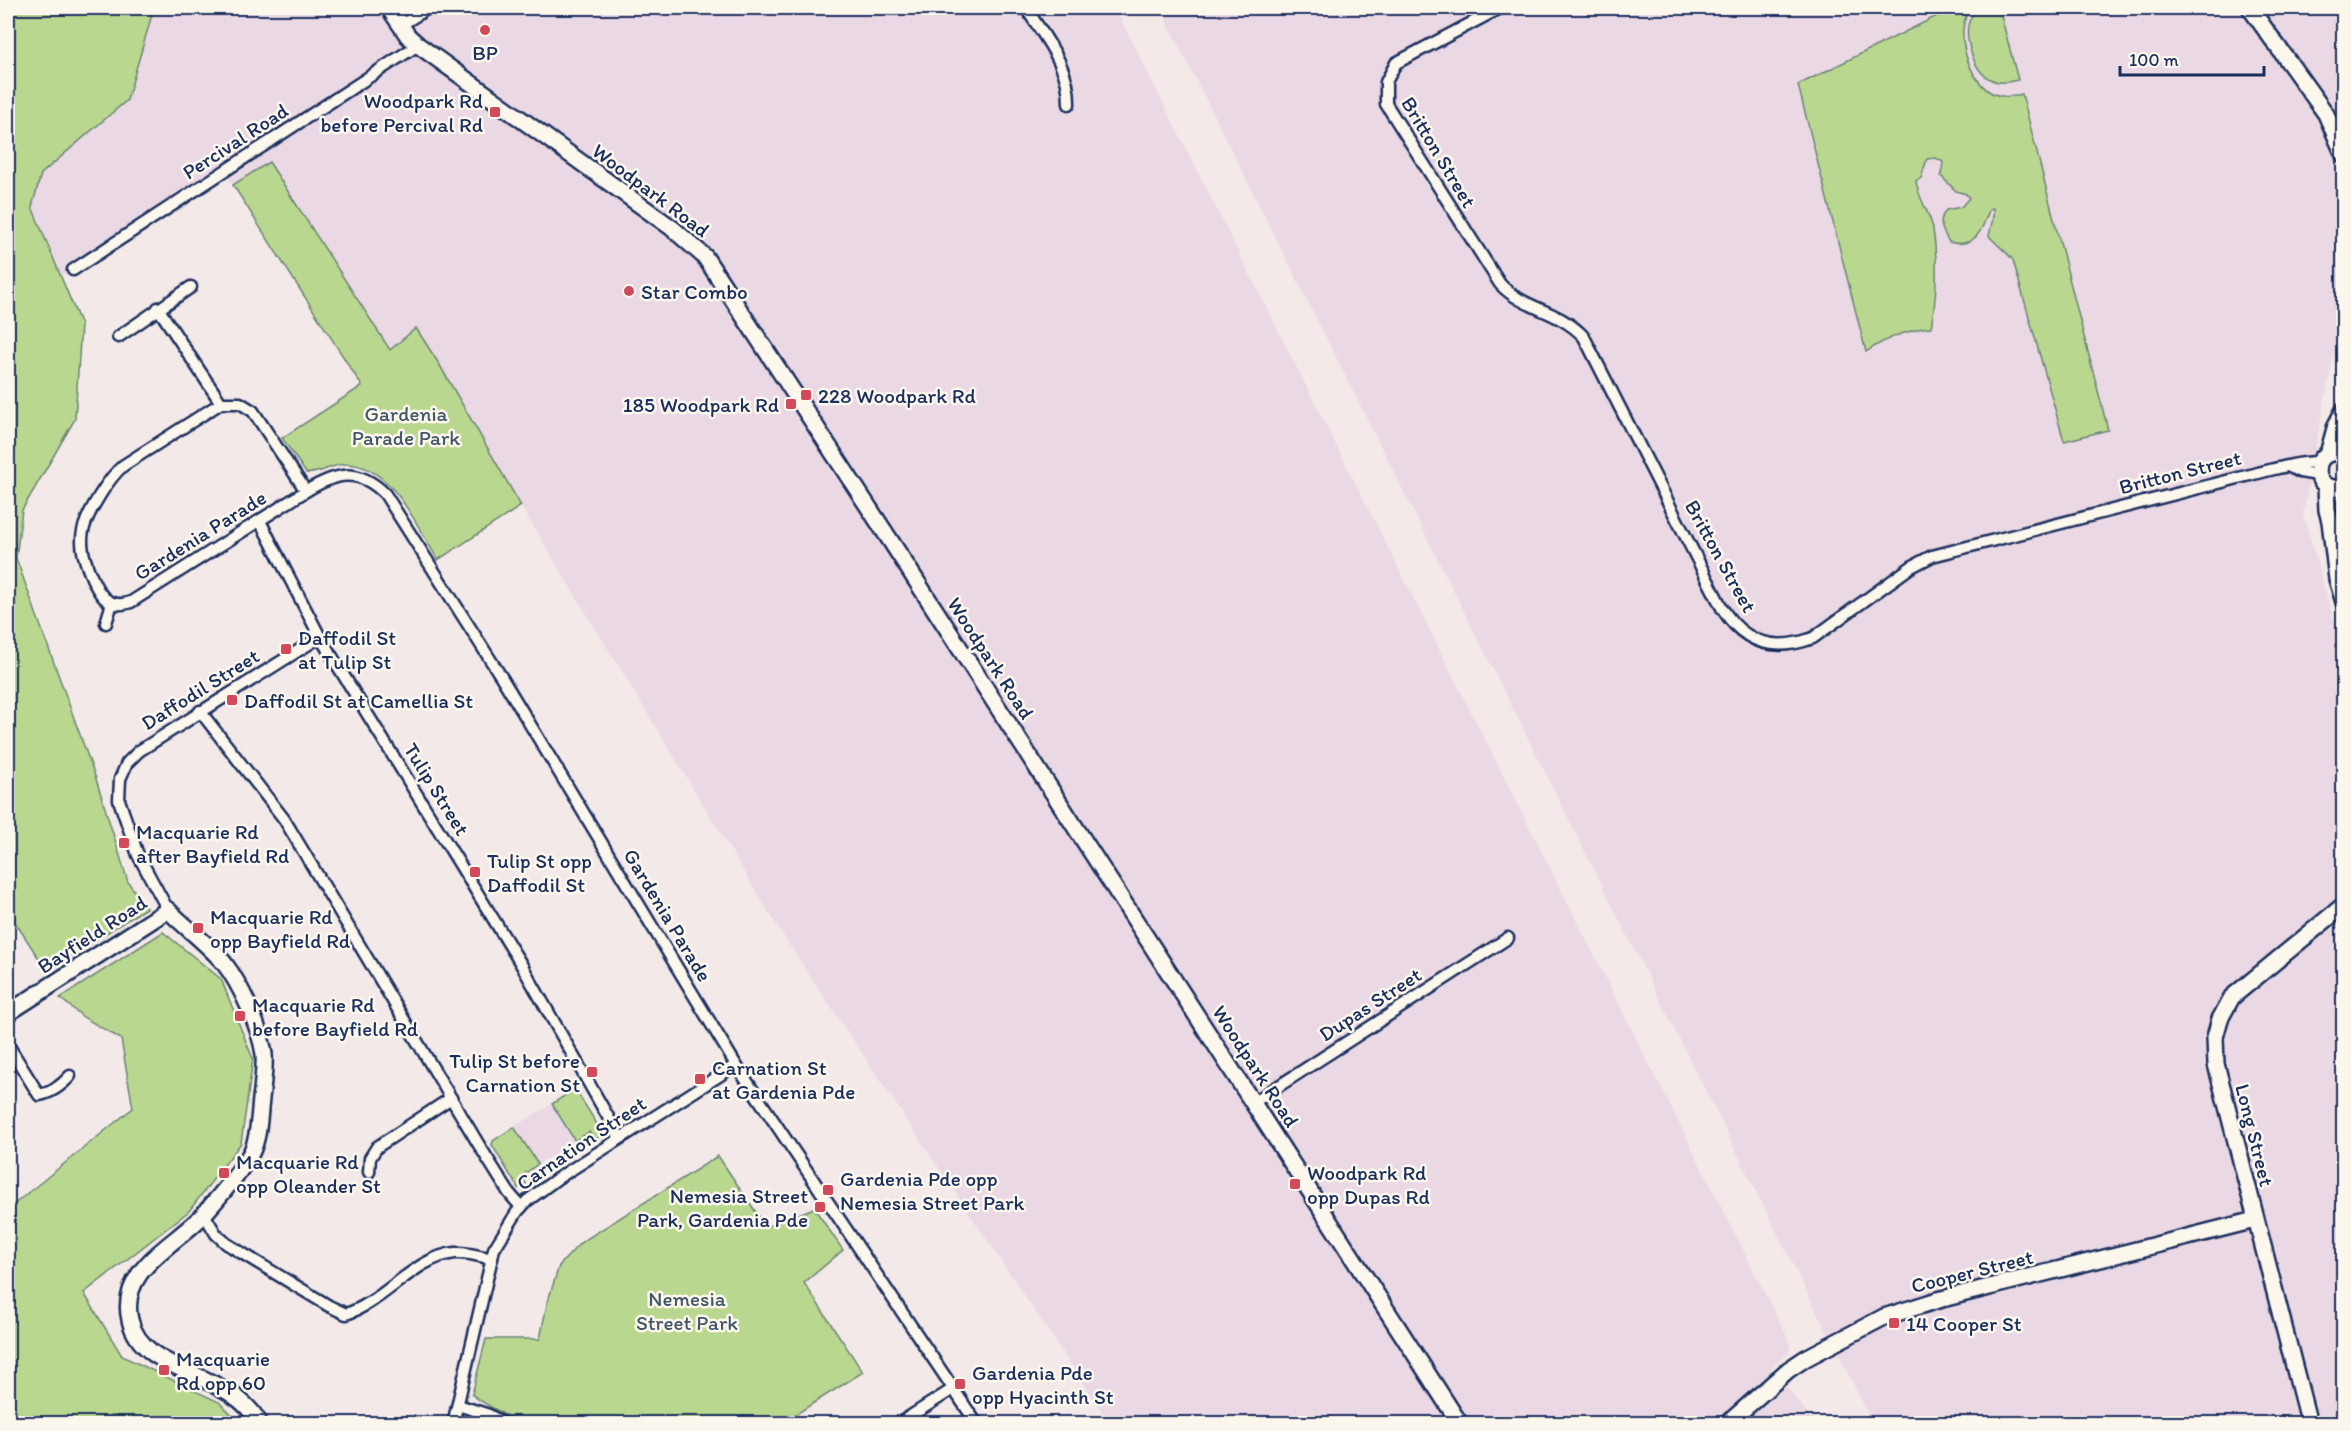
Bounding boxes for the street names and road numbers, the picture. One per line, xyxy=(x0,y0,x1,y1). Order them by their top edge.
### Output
street label: Britton Street xyxy=(1396,92,1482,212)
street label: Percival Road xyxy=(178,98,292,184)
street label: Woodpark Road xyxy=(587,138,715,242)
street label: Britton Street xyxy=(2116,445,2244,499)
street label: Gardenia Parade xyxy=(129,484,271,586)
street label: Britton Street xyxy=(1680,495,1762,617)
street label: Woodpark Road xyxy=(942,592,1040,724)
street label: Daffodil Street xyxy=(136,643,264,735)
street label: Tulip Street xyxy=(399,738,475,840)
street label: Gardenia Parade xyxy=(618,844,718,986)
street label: Bayfield Road xyxy=(33,889,152,979)
street label: Dupas Street xyxy=(1314,962,1426,1046)
street label: Woodpark Road xyxy=(1207,1000,1305,1132)
street label: Long Street xyxy=(2230,1081,2280,1189)
street label: Carnation Street xyxy=(511,1090,651,1196)
street label: Cooper Street xyxy=(1908,1244,2036,1298)

